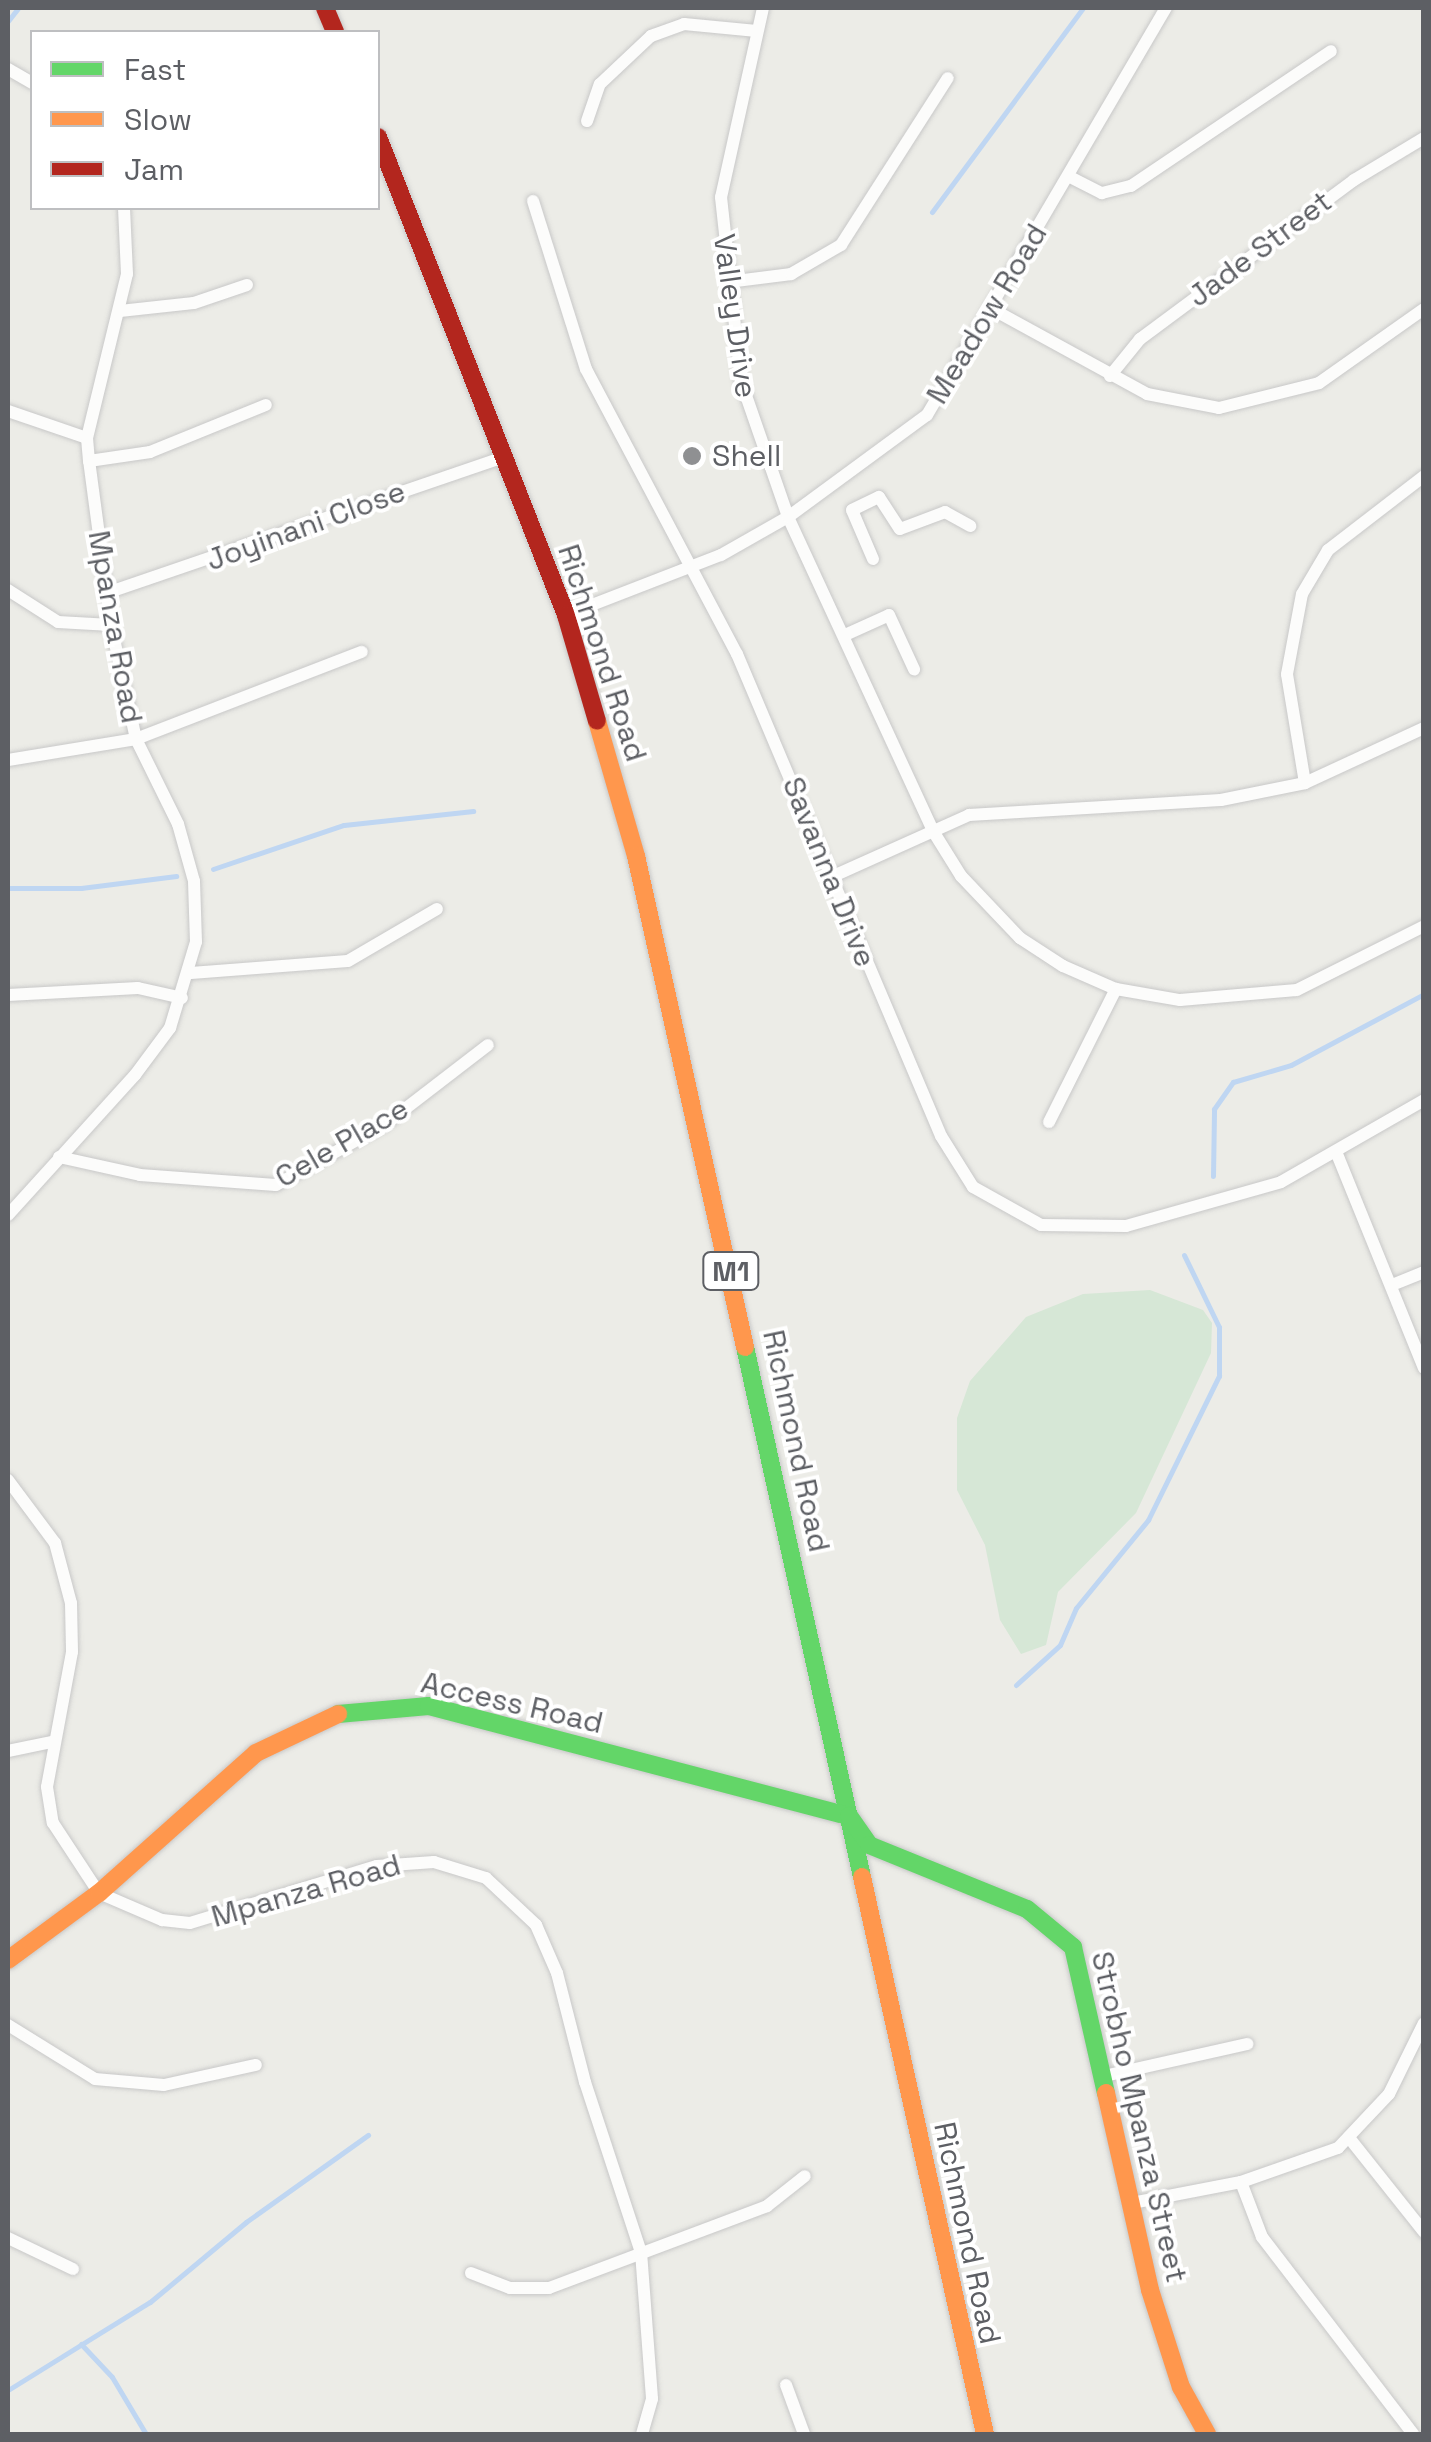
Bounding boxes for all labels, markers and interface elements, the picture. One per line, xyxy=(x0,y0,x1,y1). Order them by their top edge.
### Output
legend xyxy=(30,30,380,210)
text: Fast xyxy=(124,50,186,89)
text: Slow xyxy=(124,100,192,139)
text: Jam xyxy=(124,150,184,189)
street label: Jade Street xyxy=(1181,183,1339,315)
street label: Meadow Road xyxy=(919,218,1055,410)
street label: Valley Drive xyxy=(706,232,764,400)
place label: Shell xyxy=(712,438,781,474)
marker: Shell xyxy=(681,445,703,467)
street label: Joyinani Close xyxy=(202,473,410,579)
street label: Mpanza Road xyxy=(80,528,150,726)
street label: Richmond Road xyxy=(550,540,654,766)
street label: Savanna Drive xyxy=(775,772,883,972)
street label: Cele Place xyxy=(269,1090,415,1196)
road number: M1 xyxy=(701,1248,761,1294)
street label: Richmond Road xyxy=(755,1327,837,1555)
street label: Access Road xyxy=(418,1665,606,1741)
street label: Mpanza Road xyxy=(207,1847,405,1935)
street label: Strobho Mpanza Street xyxy=(1083,1948,1195,2286)
street label: Richmond Road xyxy=(926,2119,1008,2347)

